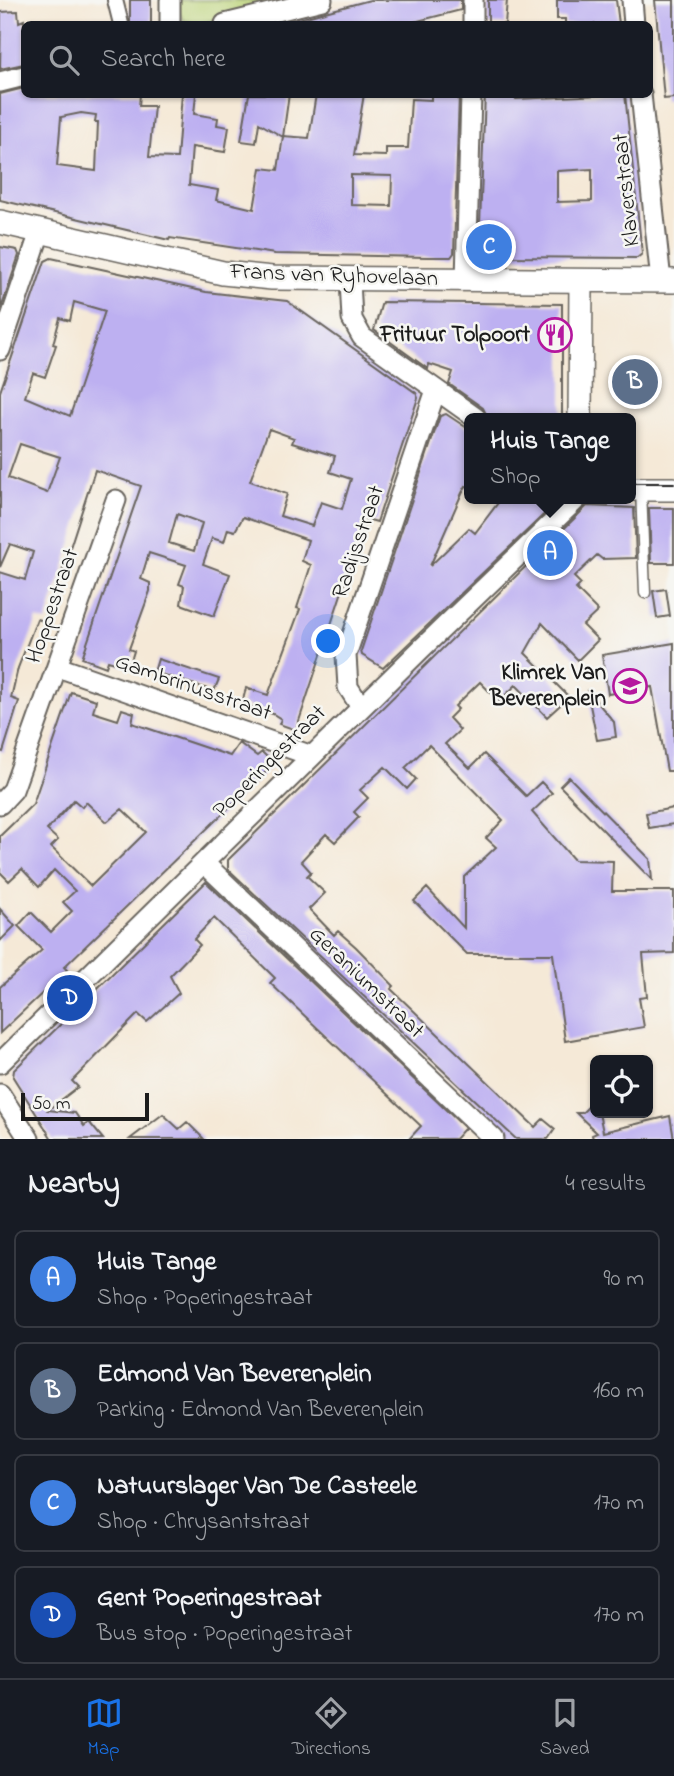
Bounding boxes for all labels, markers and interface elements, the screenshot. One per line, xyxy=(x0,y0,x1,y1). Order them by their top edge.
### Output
search box xyxy=(21,21,653,98)
icon: search xyxy=(45,41,83,79)
text: Search here xyxy=(101,41,226,79)
street label: Klaverstraat xyxy=(605,132,649,248)
pin: C xyxy=(466,221,512,273)
street label: Frans van Ryhovelaan xyxy=(228,256,439,298)
restaurant icon: Frituur Tolpoort xyxy=(536,316,574,354)
place label: Frituur Tolpoort xyxy=(379,319,530,352)
pin: B xyxy=(612,356,658,408)
popup xyxy=(464,413,636,504)
text: Huis Tange xyxy=(490,423,610,461)
text: Shop xyxy=(490,461,540,494)
street label: Radijsstraat xyxy=(324,481,394,603)
pin: A xyxy=(527,527,573,579)
street label: Hoppestraat xyxy=(18,544,88,668)
your location xyxy=(311,624,345,658)
street label: Gambrinusstraat xyxy=(110,646,276,730)
place label: Klimrek Van Beverenplein xyxy=(489,657,606,716)
school or university icon: Klimrek Van Beverenplein xyxy=(611,667,649,705)
street label: Poperingestraat xyxy=(206,697,335,827)
street label: Geraniumstraat xyxy=(301,919,432,1047)
pin: D xyxy=(47,972,93,1024)
map controls xyxy=(590,1055,653,1118)
button: locate xyxy=(590,1055,653,1118)
scale bar xyxy=(21,1090,149,1122)
text: 50 m xyxy=(32,1091,71,1118)
text: Nearby xyxy=(28,1163,120,1207)
text: 4 results xyxy=(565,1168,646,1201)
text: Huis Tange xyxy=(97,1244,216,1282)
text: A xyxy=(46,1263,60,1296)
text: 90 m xyxy=(604,1263,644,1296)
text: Shop · Poperingestraat xyxy=(97,1282,313,1315)
text: Edmond Van Beverenplein xyxy=(97,1356,372,1394)
text: B xyxy=(45,1375,61,1408)
text: 160 m xyxy=(593,1375,644,1408)
text: Parking · Edmond Van Beverenplein xyxy=(97,1394,424,1427)
text: Natuurslager Van De Casteele xyxy=(97,1468,417,1506)
text: C xyxy=(47,1487,59,1520)
text: 170 m xyxy=(594,1487,644,1520)
text: Shop · Chrysantstraat xyxy=(97,1506,309,1539)
text: Gent Poperingestraat xyxy=(97,1580,322,1618)
text: D xyxy=(45,1599,61,1632)
text: 170 m xyxy=(594,1599,644,1632)
text: Bus stop · Poperingestraat xyxy=(97,1618,352,1651)
tab: Map xyxy=(85,1694,123,1763)
tab: Directions xyxy=(292,1694,371,1763)
tab: Saved xyxy=(540,1694,589,1763)

